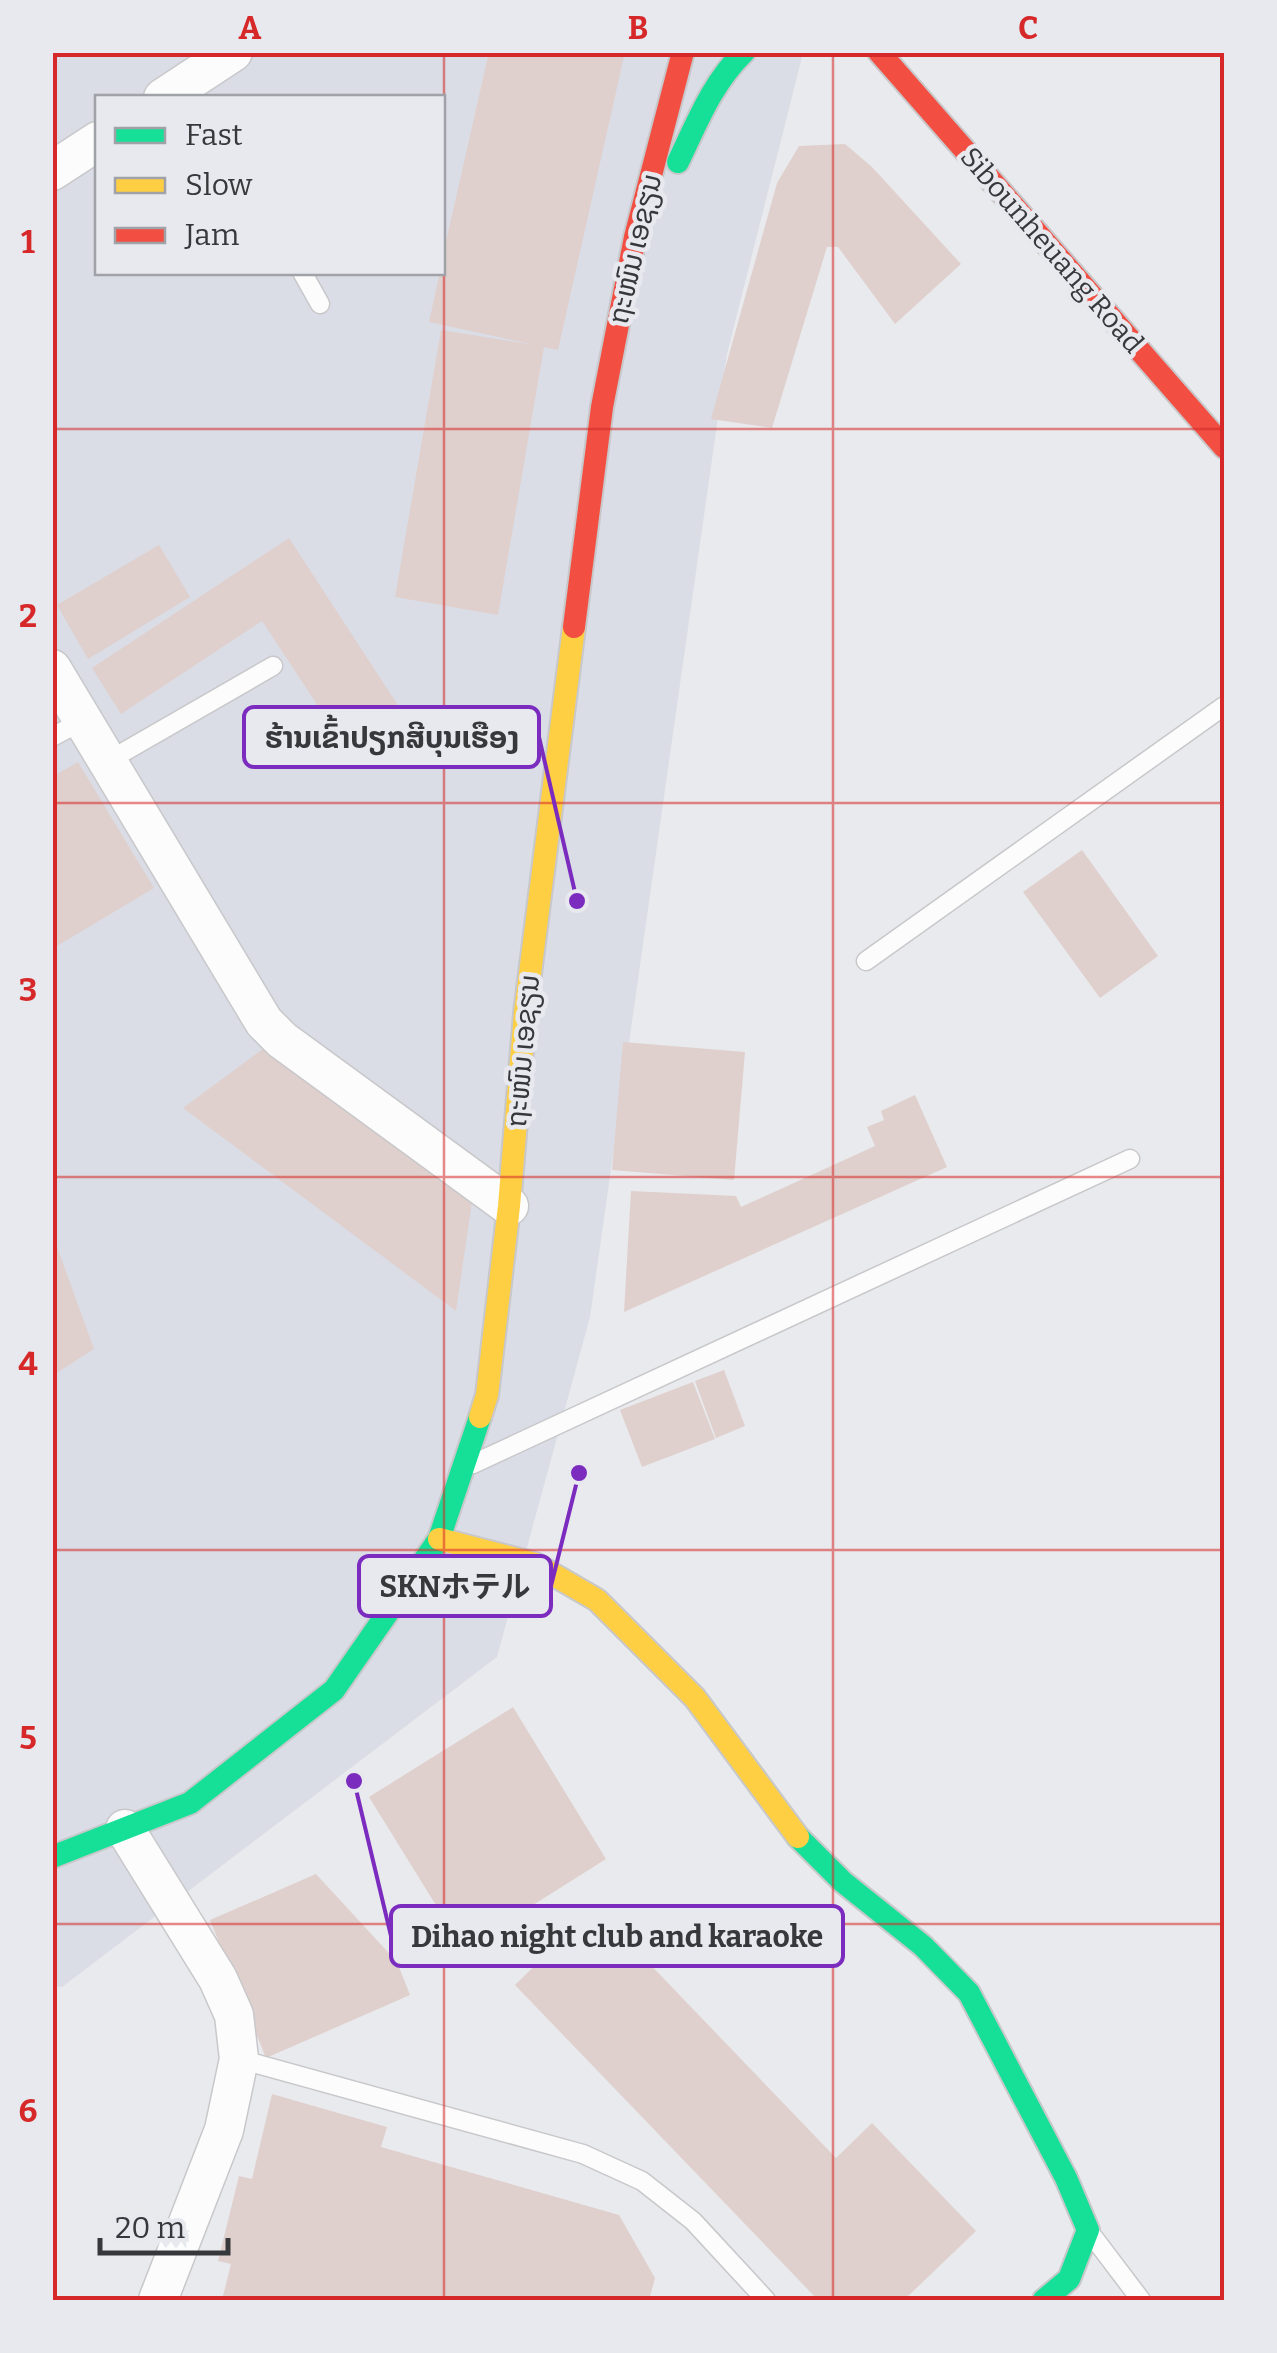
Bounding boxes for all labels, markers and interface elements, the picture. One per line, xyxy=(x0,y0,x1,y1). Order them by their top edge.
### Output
text: A xyxy=(239,9,262,47)
text: B xyxy=(628,9,648,47)
text: C xyxy=(1018,9,1038,47)
legend xyxy=(95,95,445,275)
text: Fast xyxy=(185,117,243,153)
street label: Sibounheuang Road xyxy=(954,140,1150,360)
text: Slow xyxy=(185,167,253,203)
street label: ຖະໜົນ ເອຊຽນ xyxy=(602,171,669,328)
text: Jam xyxy=(184,217,240,253)
text: 1 xyxy=(21,223,35,261)
text: 2 xyxy=(19,597,37,635)
callout: ຮ້ານເຂົ້າປຽກສີບຸນເຮືອງ xyxy=(244,707,539,767)
text: ຮ້ານເຂົ້າປຽກສີບຸນເຮືອງ xyxy=(265,714,519,757)
text: 3 xyxy=(19,971,37,1009)
street label: ຖະໜົນ ເອຊຽນ xyxy=(500,973,547,1129)
text: 4 xyxy=(18,1345,38,1383)
callout: SKNホテル xyxy=(359,1556,551,1616)
text: SKNホテル xyxy=(379,1569,531,1605)
text: 5 xyxy=(19,1719,37,1757)
callout: Dihao night club and karaoke xyxy=(391,1906,843,1966)
text: Dihao night club and karaoke xyxy=(411,1919,823,1955)
text: 6 xyxy=(19,2092,38,2130)
scale bar xyxy=(100,2193,228,2255)
text: 20 m xyxy=(115,2210,186,2246)

